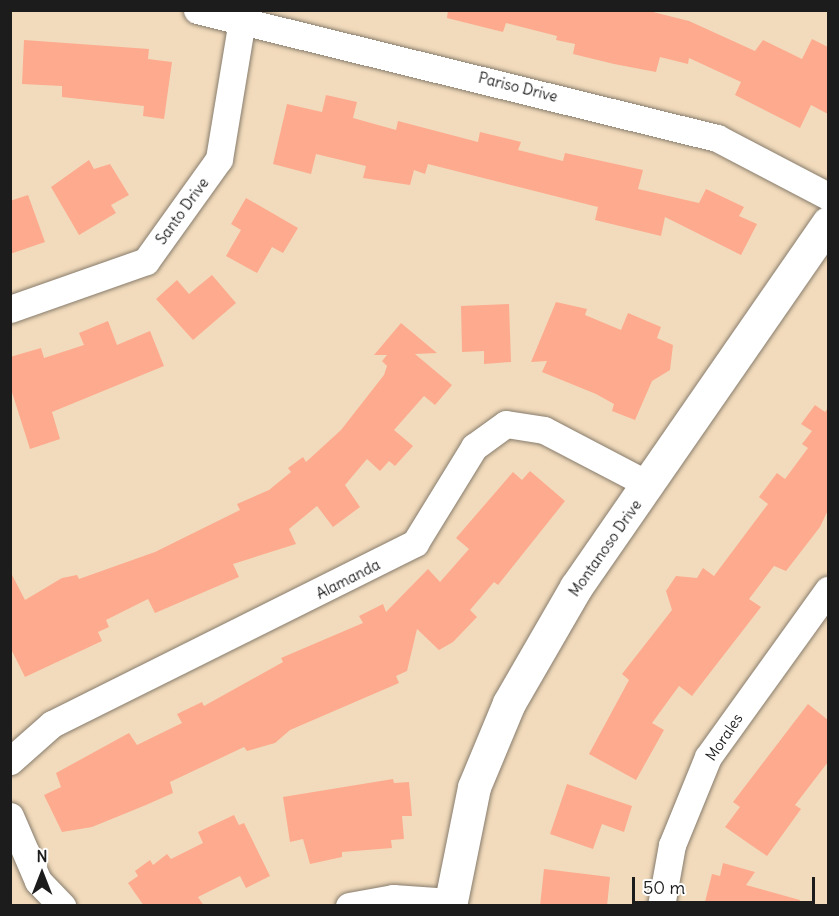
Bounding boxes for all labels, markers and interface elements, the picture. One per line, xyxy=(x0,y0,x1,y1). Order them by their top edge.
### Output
street label: Pariso Drive xyxy=(477,68,559,106)
street label: Santo Drive xyxy=(152,174,212,248)
street label: Montanoso Drive xyxy=(565,496,645,600)
street label: Alamanda xyxy=(313,555,383,603)
street label: Morales xyxy=(702,710,746,764)
north arrow xyxy=(12,844,72,904)
text: N xyxy=(36,846,48,866)
scale bar xyxy=(635,865,818,903)
text: 50 m xyxy=(643,876,685,899)

